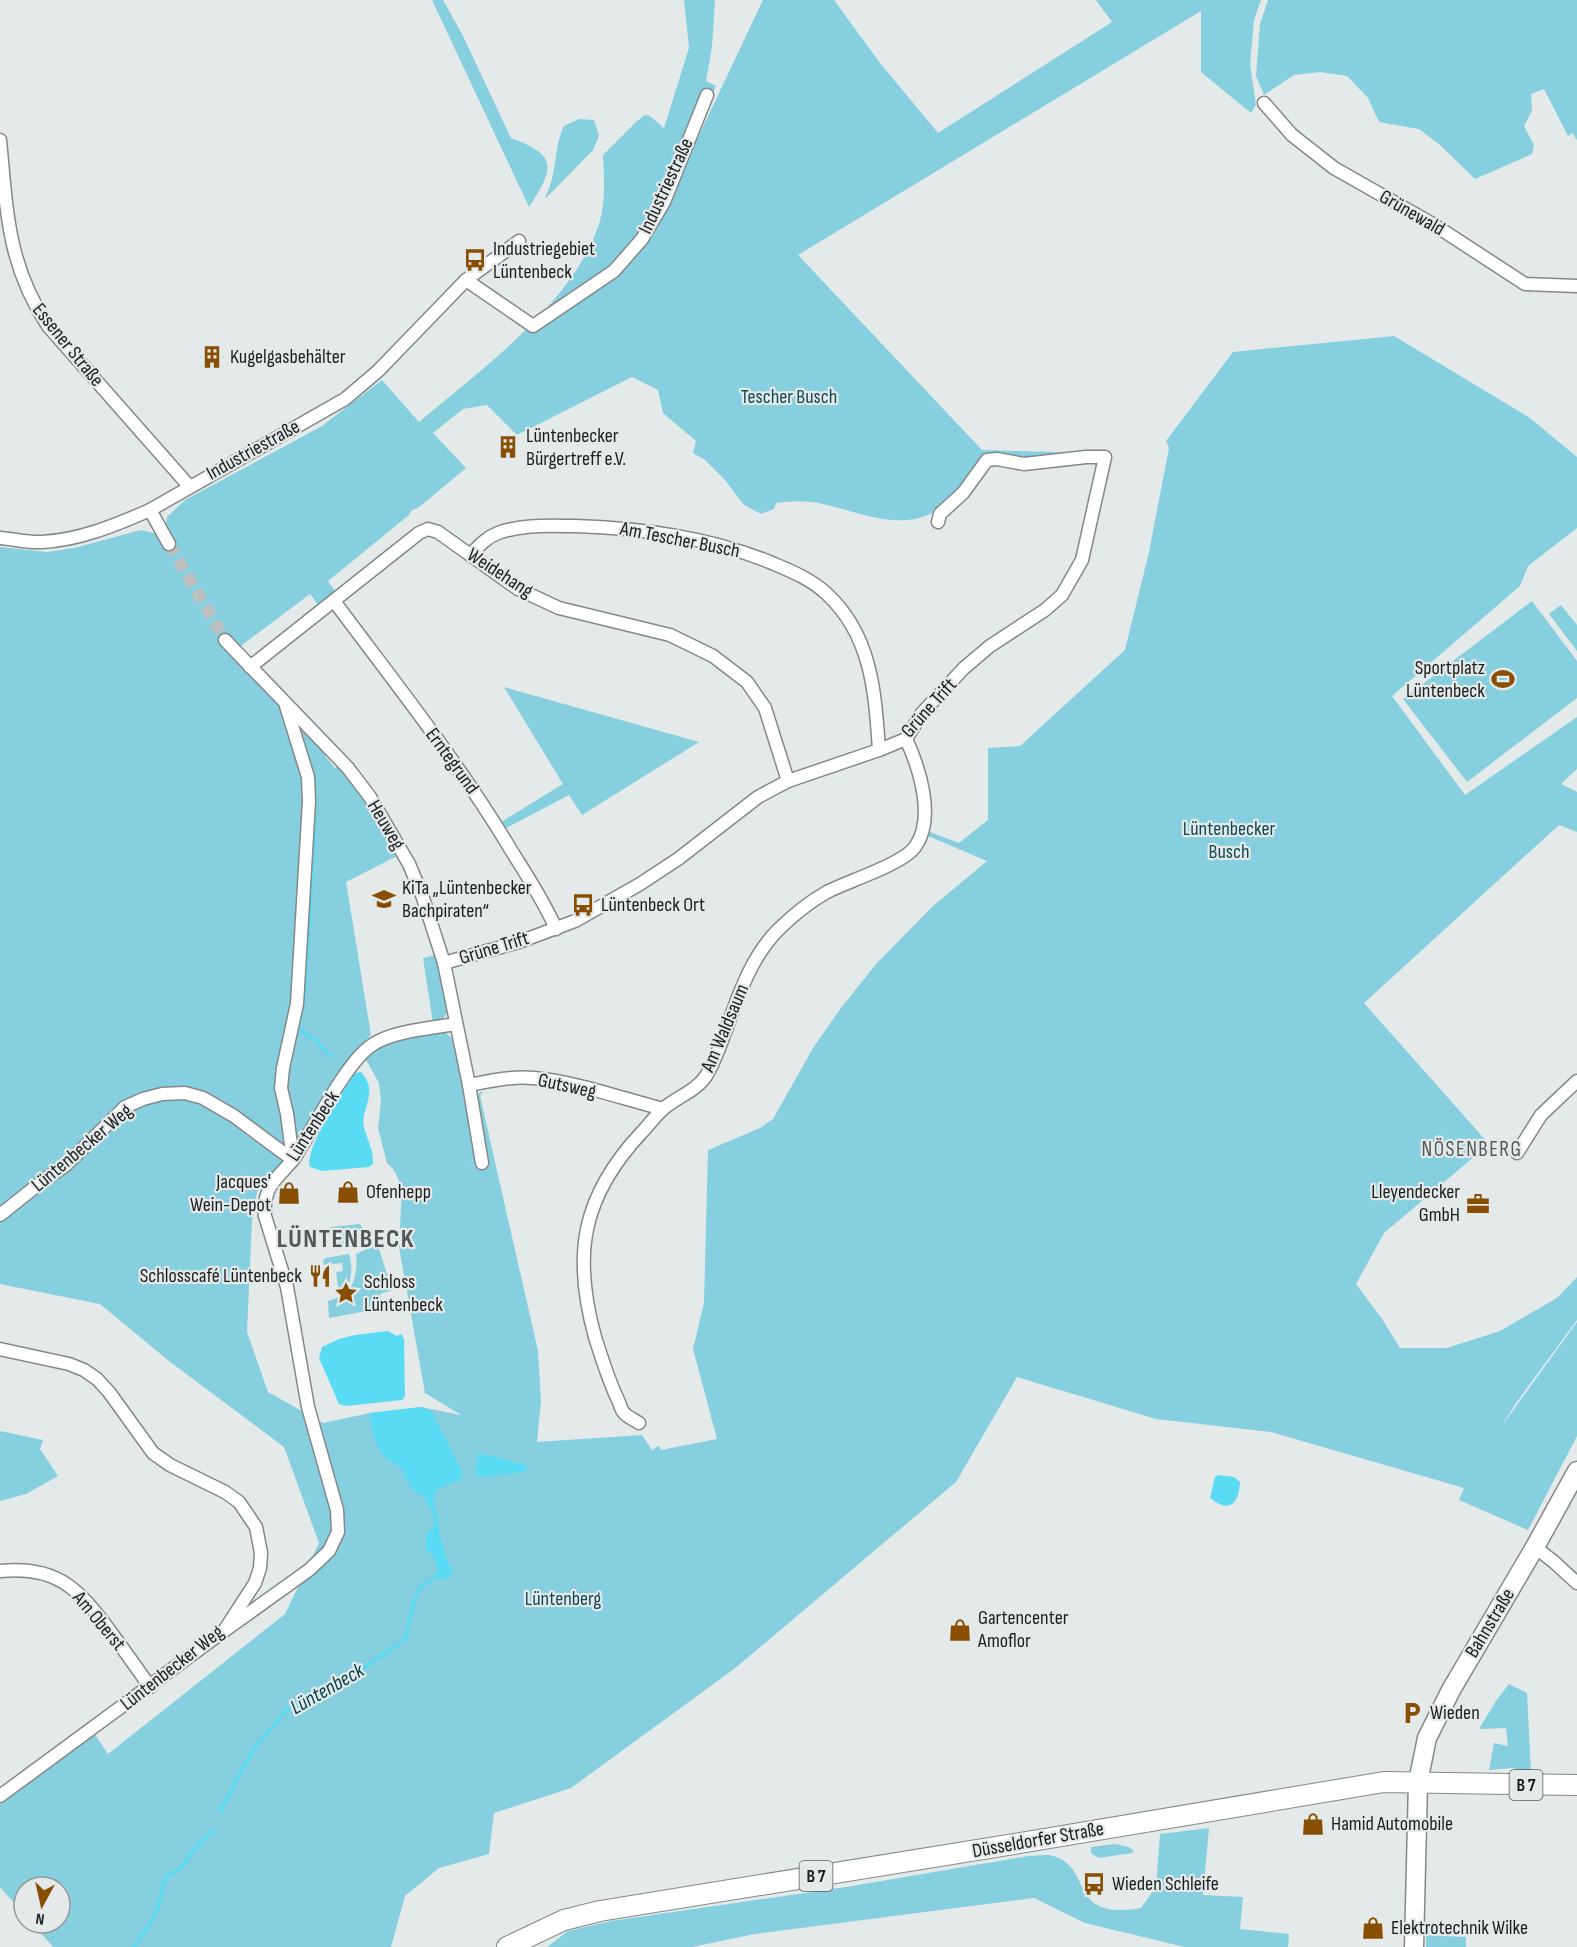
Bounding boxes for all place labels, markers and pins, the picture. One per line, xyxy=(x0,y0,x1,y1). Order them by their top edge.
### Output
place label: Industriegebiet Lüntenbeck xyxy=(493,237,595,284)
bus stop icon: Industriegebiet Lüntenbeck xyxy=(462,247,488,273)
building icon: Kugelgasbehälter xyxy=(199,344,225,370)
place label: Kugelgasbehälter xyxy=(230,345,346,369)
place label: Lüntenbecker Bürgertreff e.V. xyxy=(526,424,626,471)
building icon: Lüntenbecker Bürgertreff e.V. xyxy=(495,434,521,460)
place label: Sportplatz Lüntenbeck xyxy=(1406,656,1485,703)
sports icon: Sportplatz Lüntenbeck xyxy=(1490,666,1516,692)
place label: KiTa „Lüntenbecker Bachpiraten“ xyxy=(402,876,532,923)
school or university icon: KiTa „Lüntenbecker Bachpiraten“ xyxy=(371,886,397,912)
bus stop icon: Lüntenbeck Ort xyxy=(570,892,596,918)
place label: Lüntenbeck Ort xyxy=(601,893,705,917)
place label: Jacques' Wein-Depot xyxy=(190,1170,271,1217)
shop icon: Ofenhepp xyxy=(335,1179,361,1205)
shop icon: Jacques' Wein-Depot xyxy=(276,1180,302,1206)
place label: Ofenhepp xyxy=(366,1180,431,1204)
place label: Lleyendecker GmbH xyxy=(1371,1180,1460,1227)
office icon: Lleyendecker GmbH xyxy=(1465,1191,1491,1217)
restaurant icon: Schlosscafé Lüntenbeck xyxy=(307,1263,333,1289)
place label: Schlosscafé Lüntenbeck xyxy=(140,1264,302,1288)
place label: Schloss Lüntenbeck xyxy=(364,1270,443,1317)
place icon: Schloss Lüntenbeck xyxy=(333,1280,359,1306)
place label: Gartencenter Amoflor xyxy=(977,1606,1069,1653)
shop icon: Gartencenter Amoflor xyxy=(947,1617,973,1643)
parking icon: Wieden xyxy=(1399,1700,1425,1726)
place label: Wieden xyxy=(1430,1701,1480,1725)
shop icon: Hamid Automobile xyxy=(1300,1811,1326,1837)
place label: Hamid Automobile xyxy=(1331,1812,1453,1836)
bus stop icon: Wieden Schleife xyxy=(1081,1871,1107,1897)
place label: Wieden Schleife xyxy=(1112,1872,1219,1896)
shop icon: Elektrotechnik Wilke xyxy=(1360,1915,1386,1941)
place label: Elektrotechnik Wilke xyxy=(1391,1916,1528,1940)

